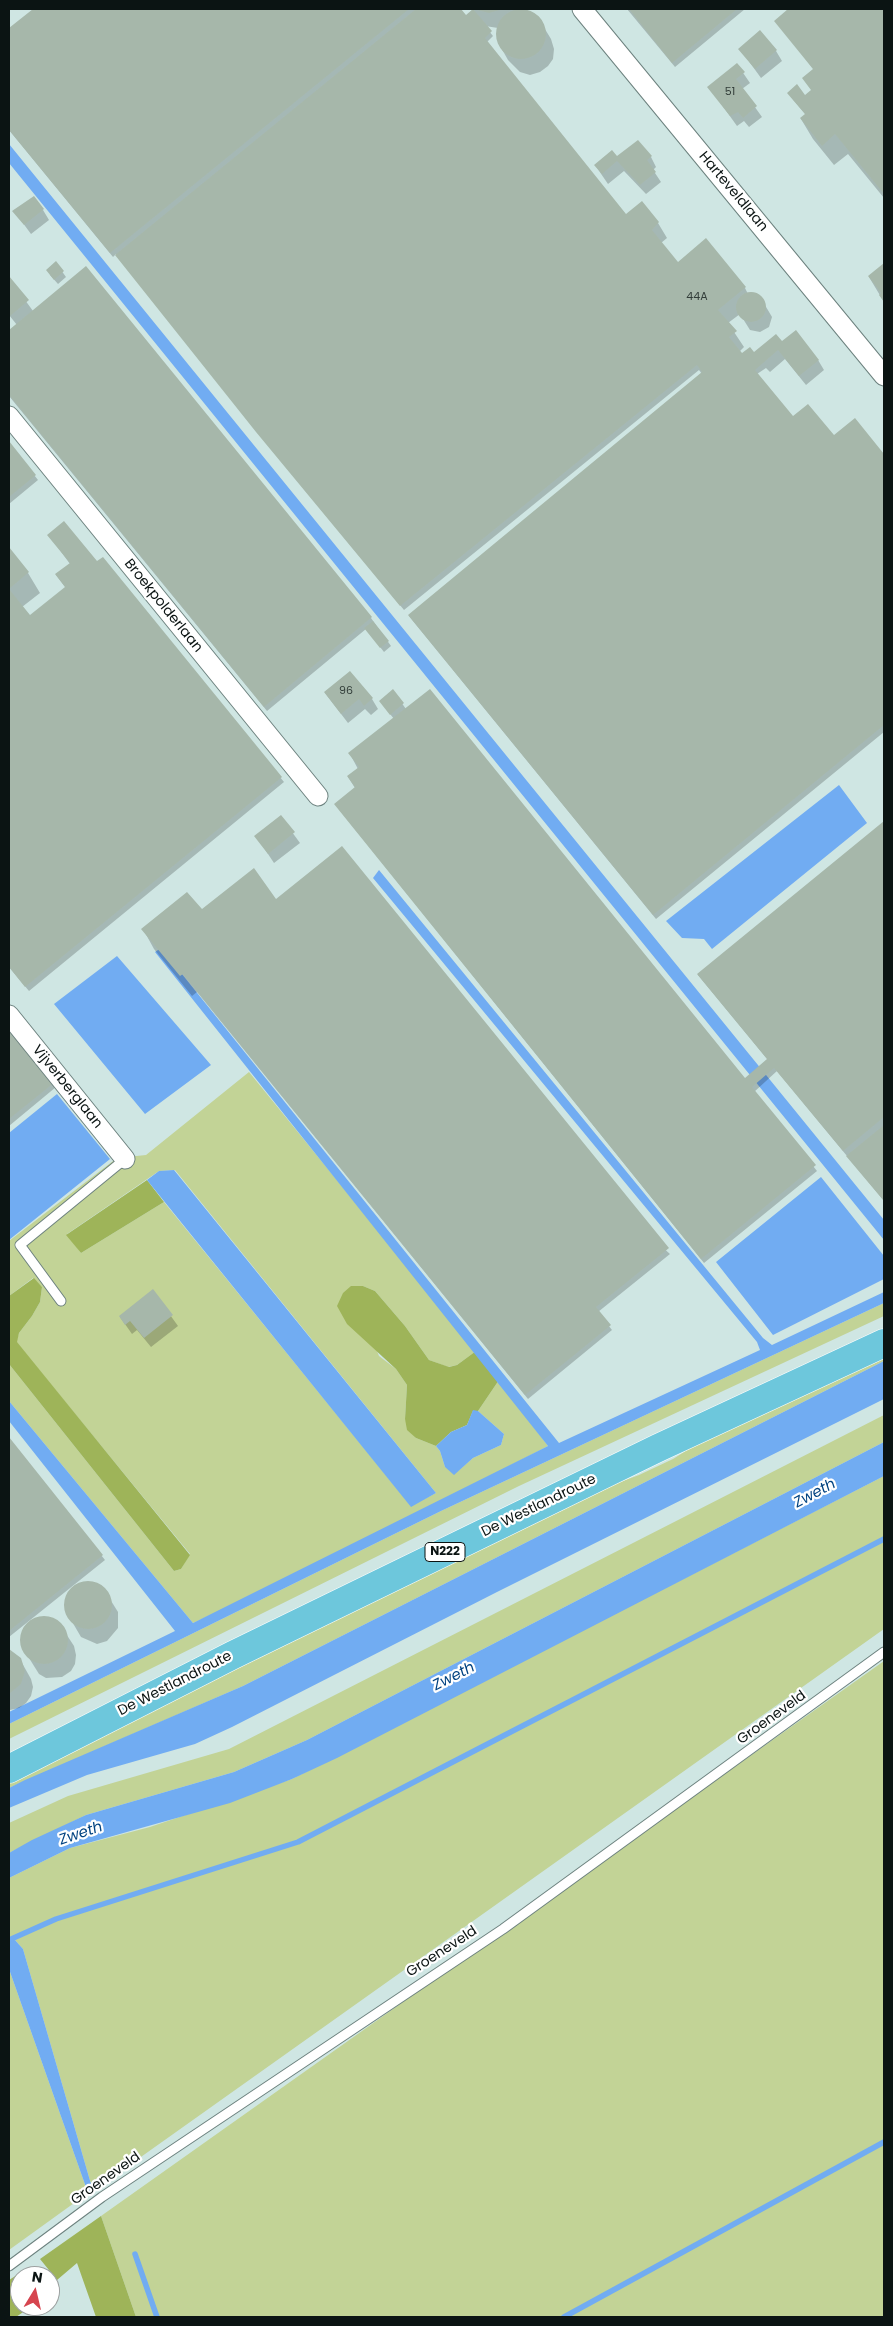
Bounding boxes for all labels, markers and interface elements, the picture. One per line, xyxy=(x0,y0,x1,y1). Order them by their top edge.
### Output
house number: 51 xyxy=(725,85,735,99)
street label: Harteveldlaan xyxy=(695,149,771,235)
house number: 44A xyxy=(686,290,708,304)
street label: Broekpolderlaan xyxy=(120,556,206,656)
house number: 96 xyxy=(339,684,353,698)
street label: Vijverberglaan xyxy=(28,1042,106,1132)
street label: De Westlandroute xyxy=(479,1471,599,1541)
water label: Zweth xyxy=(791,1476,839,1512)
road number: N222 xyxy=(425,1542,465,1561)
street label: De Westlandroute xyxy=(115,1648,235,1720)
water label: Zweth xyxy=(430,1659,478,1695)
street label: Groeneveld xyxy=(734,1687,810,1749)
water label: Zweth xyxy=(57,1818,105,1850)
street label: Groeneveld xyxy=(404,1923,480,1981)
street label: Groeneveld xyxy=(68,2149,144,2209)
north arrow xyxy=(10,2266,60,2316)
text: N xyxy=(30,2266,44,2288)

